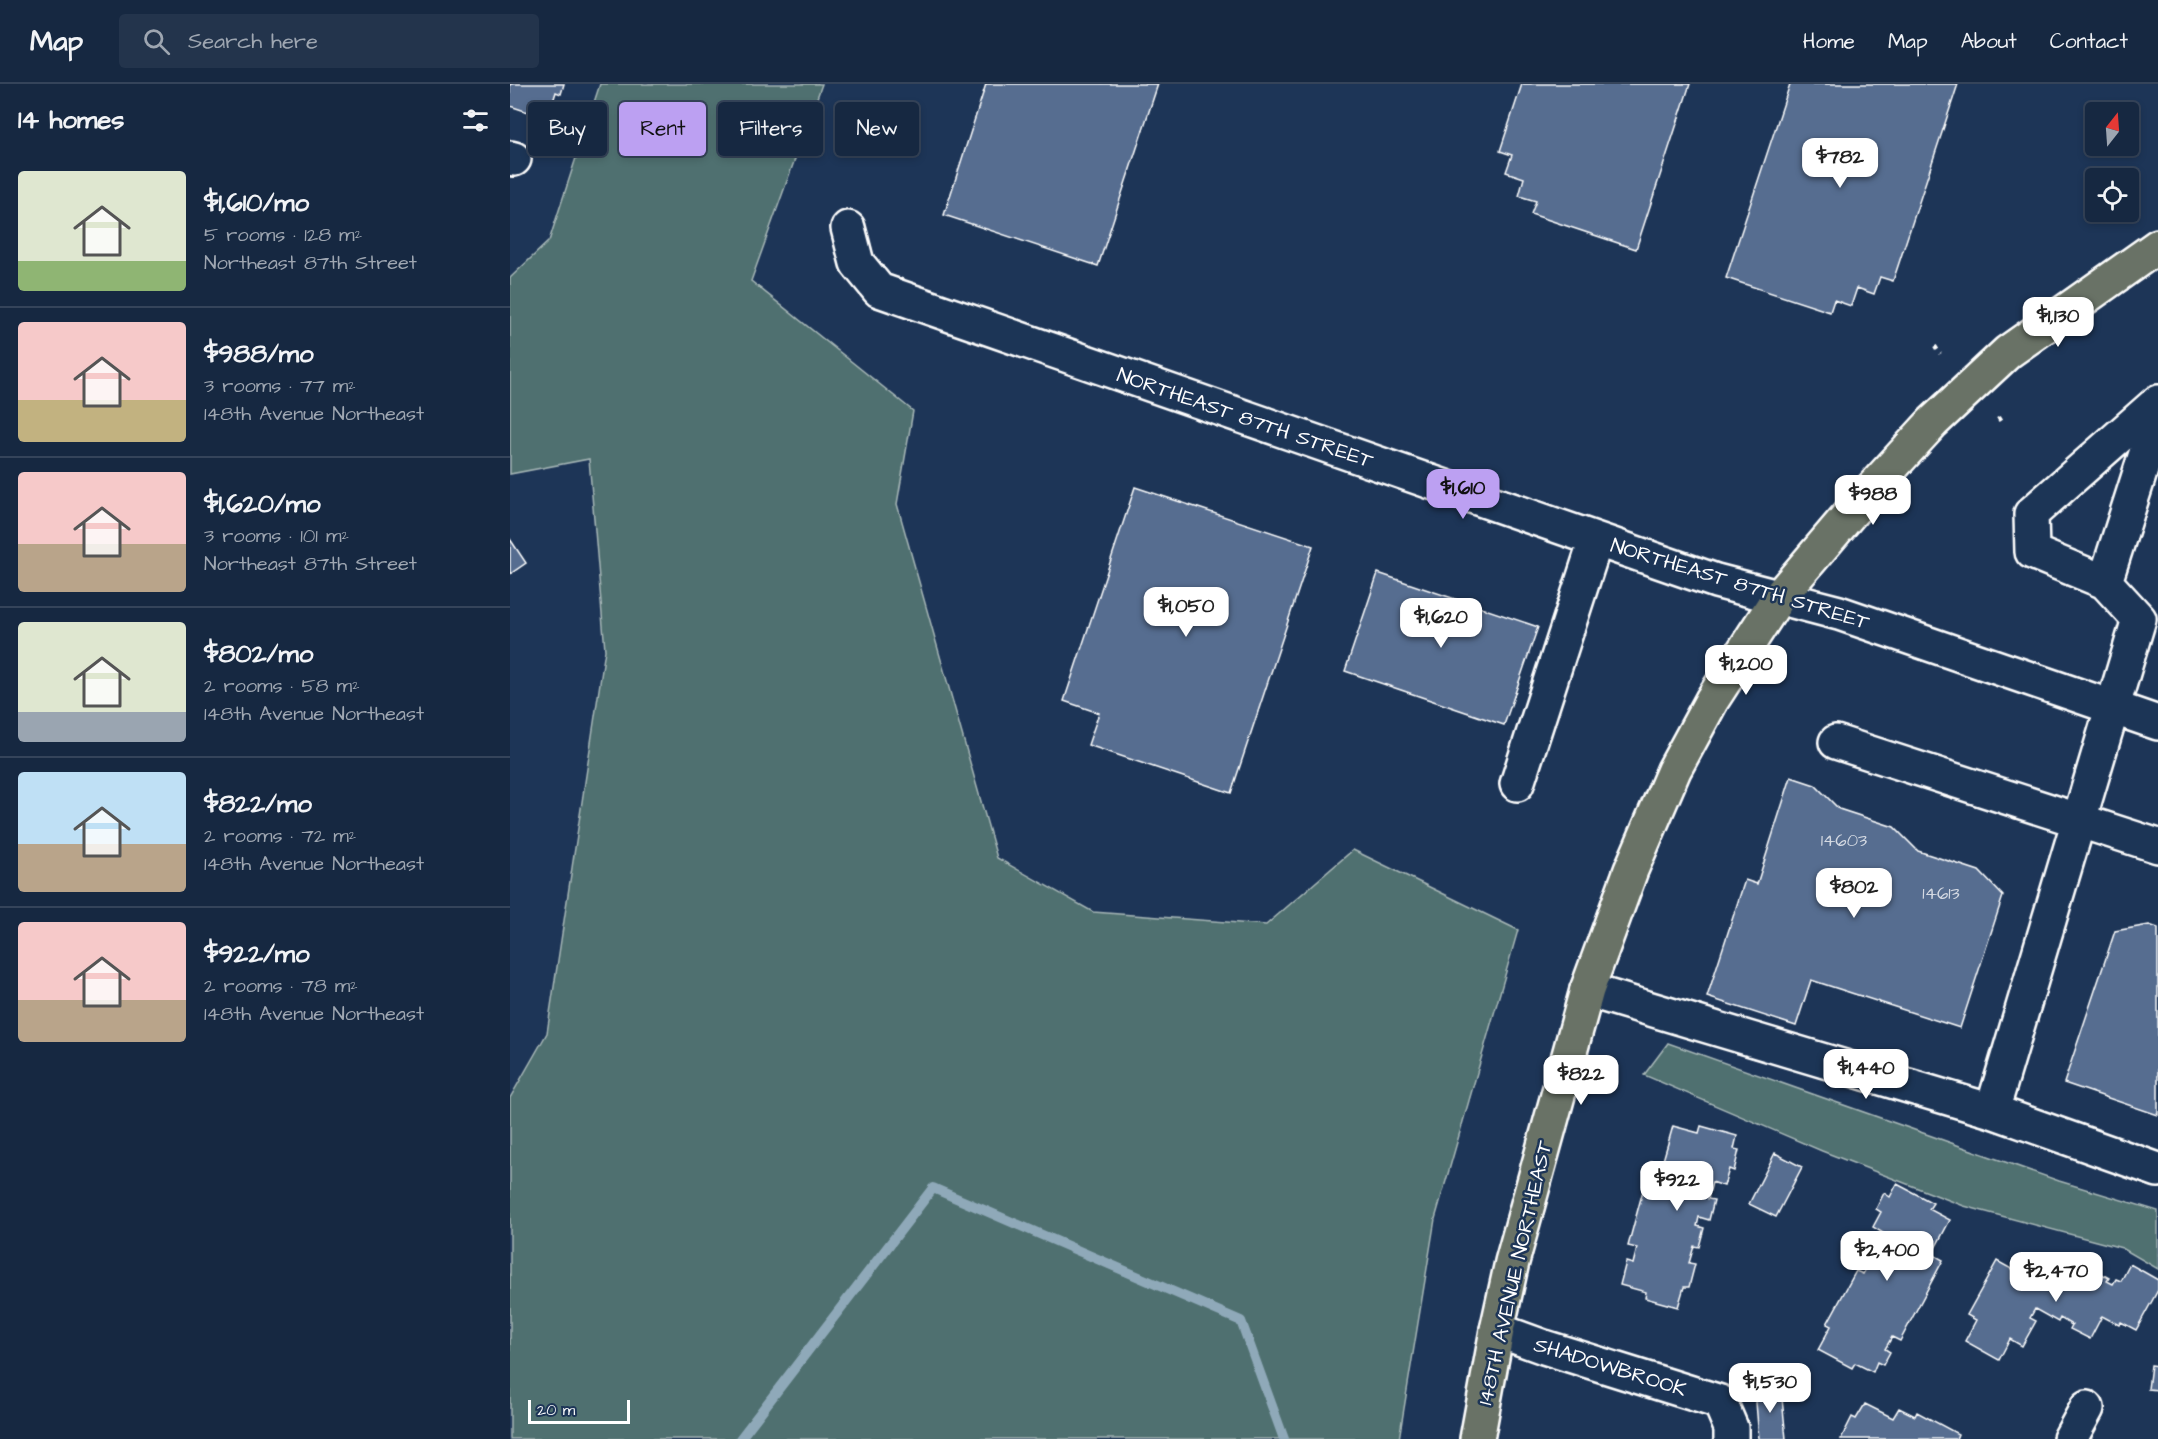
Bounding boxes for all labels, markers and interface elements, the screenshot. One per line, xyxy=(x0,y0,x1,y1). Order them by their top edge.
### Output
search box xyxy=(119,14,539,68)
text: Map xyxy=(30,22,83,61)
icon: search xyxy=(140,25,173,58)
text: Search here xyxy=(188,26,318,57)
text: Home xyxy=(1803,27,1855,56)
text: Map xyxy=(1888,27,1928,56)
text: About xyxy=(1961,27,2017,56)
text: Contact xyxy=(2050,27,2128,56)
text: 14 homes xyxy=(18,102,124,138)
chip: Buy xyxy=(528,102,607,156)
chip: Rent xyxy=(619,102,706,156)
chip: Filters xyxy=(718,102,823,156)
chip: New xyxy=(835,102,919,156)
north arrow xyxy=(2085,102,2139,156)
map controls xyxy=(2085,102,2139,222)
icon: filters xyxy=(459,104,492,137)
pin: $782 xyxy=(1804,138,1876,189)
text: $782 xyxy=(1816,143,1864,171)
button: locate xyxy=(2085,168,2139,222)
text: $1,610/mo xyxy=(204,185,309,221)
icon: home xyxy=(66,195,138,267)
text: 5 rooms · 128 m² xyxy=(204,221,362,249)
text: Northeast 87th Street xyxy=(204,249,417,277)
pin: $1,130 xyxy=(2009,297,2107,348)
text: $1,130 xyxy=(2037,302,2079,330)
text: $988/mo xyxy=(204,336,314,372)
icon: home xyxy=(66,346,138,418)
street label: NORTHEAST 87TH STREET xyxy=(1113,360,1378,476)
text: 3 rooms · 77 m² xyxy=(204,372,356,400)
text: 148th Avenue Northeast xyxy=(204,400,424,428)
pin: $1,610 xyxy=(1414,469,1512,520)
text: $1,610 xyxy=(1441,474,1485,502)
pin: $988 xyxy=(1837,475,1909,526)
text: $988 xyxy=(1849,480,1897,508)
text: $1,620/mo xyxy=(204,486,321,522)
icon: home xyxy=(66,496,138,568)
text: 3 rooms · 101 m² xyxy=(204,522,349,550)
street label: NORTHEAST 87TH STREET xyxy=(1607,531,1874,637)
text: Northeast 87th Street xyxy=(204,550,417,578)
pin: $1,050 xyxy=(1137,587,1235,638)
text: $1,050 xyxy=(1158,592,1214,620)
pin: $1,620 xyxy=(1392,598,1490,649)
text: $1,620 xyxy=(1414,603,1468,631)
text: $802/mo xyxy=(204,636,313,672)
pin: $1,200 xyxy=(1697,645,1795,696)
icon: home xyxy=(66,646,138,718)
text: $1,200 xyxy=(1719,650,1773,678)
text: 2 rooms · 58 m² xyxy=(204,672,360,700)
text: 148th Avenue Northeast xyxy=(204,700,424,728)
text: $822/mo xyxy=(204,786,312,822)
icon: home xyxy=(66,796,138,868)
text: 2 rooms · 72 m² xyxy=(204,822,356,850)
house number: 14603 xyxy=(1821,828,1867,853)
text: 148th Avenue Northeast xyxy=(204,850,424,878)
pin: $802 xyxy=(1818,868,1890,919)
text: $802 xyxy=(1830,873,1878,901)
house number: 14613 xyxy=(1922,881,1960,906)
text: $922/mo xyxy=(204,936,310,972)
icon: home xyxy=(66,946,138,1018)
text: 2 rooms · 78 m² xyxy=(204,972,358,1000)
text: 148th Avenue Northeast xyxy=(204,1000,424,1028)
pin: $1,440 xyxy=(1817,1049,1915,1100)
text: $1,440 xyxy=(1837,1054,1895,1082)
pin: $822 xyxy=(1545,1055,1617,1106)
text: $822 xyxy=(1558,1060,1605,1088)
street label: 148TH AVENUE NORTHEAST xyxy=(1470,1137,1560,1408)
pin: $922 xyxy=(1641,1161,1713,1212)
text: $922 xyxy=(1654,1166,1700,1194)
pin: $2,400 xyxy=(1838,1231,1936,1282)
text: $2,400 xyxy=(1855,1236,1919,1264)
pin: $2,470 xyxy=(2007,1252,2105,1303)
text: $2,470 xyxy=(2024,1257,2088,1285)
street label: SHADOWBROOK xyxy=(1530,1330,1690,1404)
pin: $1,530 xyxy=(1721,1363,1819,1414)
text: $1,530 xyxy=(1743,1368,1797,1396)
scale bar xyxy=(528,1397,630,1424)
text: 20 m xyxy=(537,1399,575,1421)

